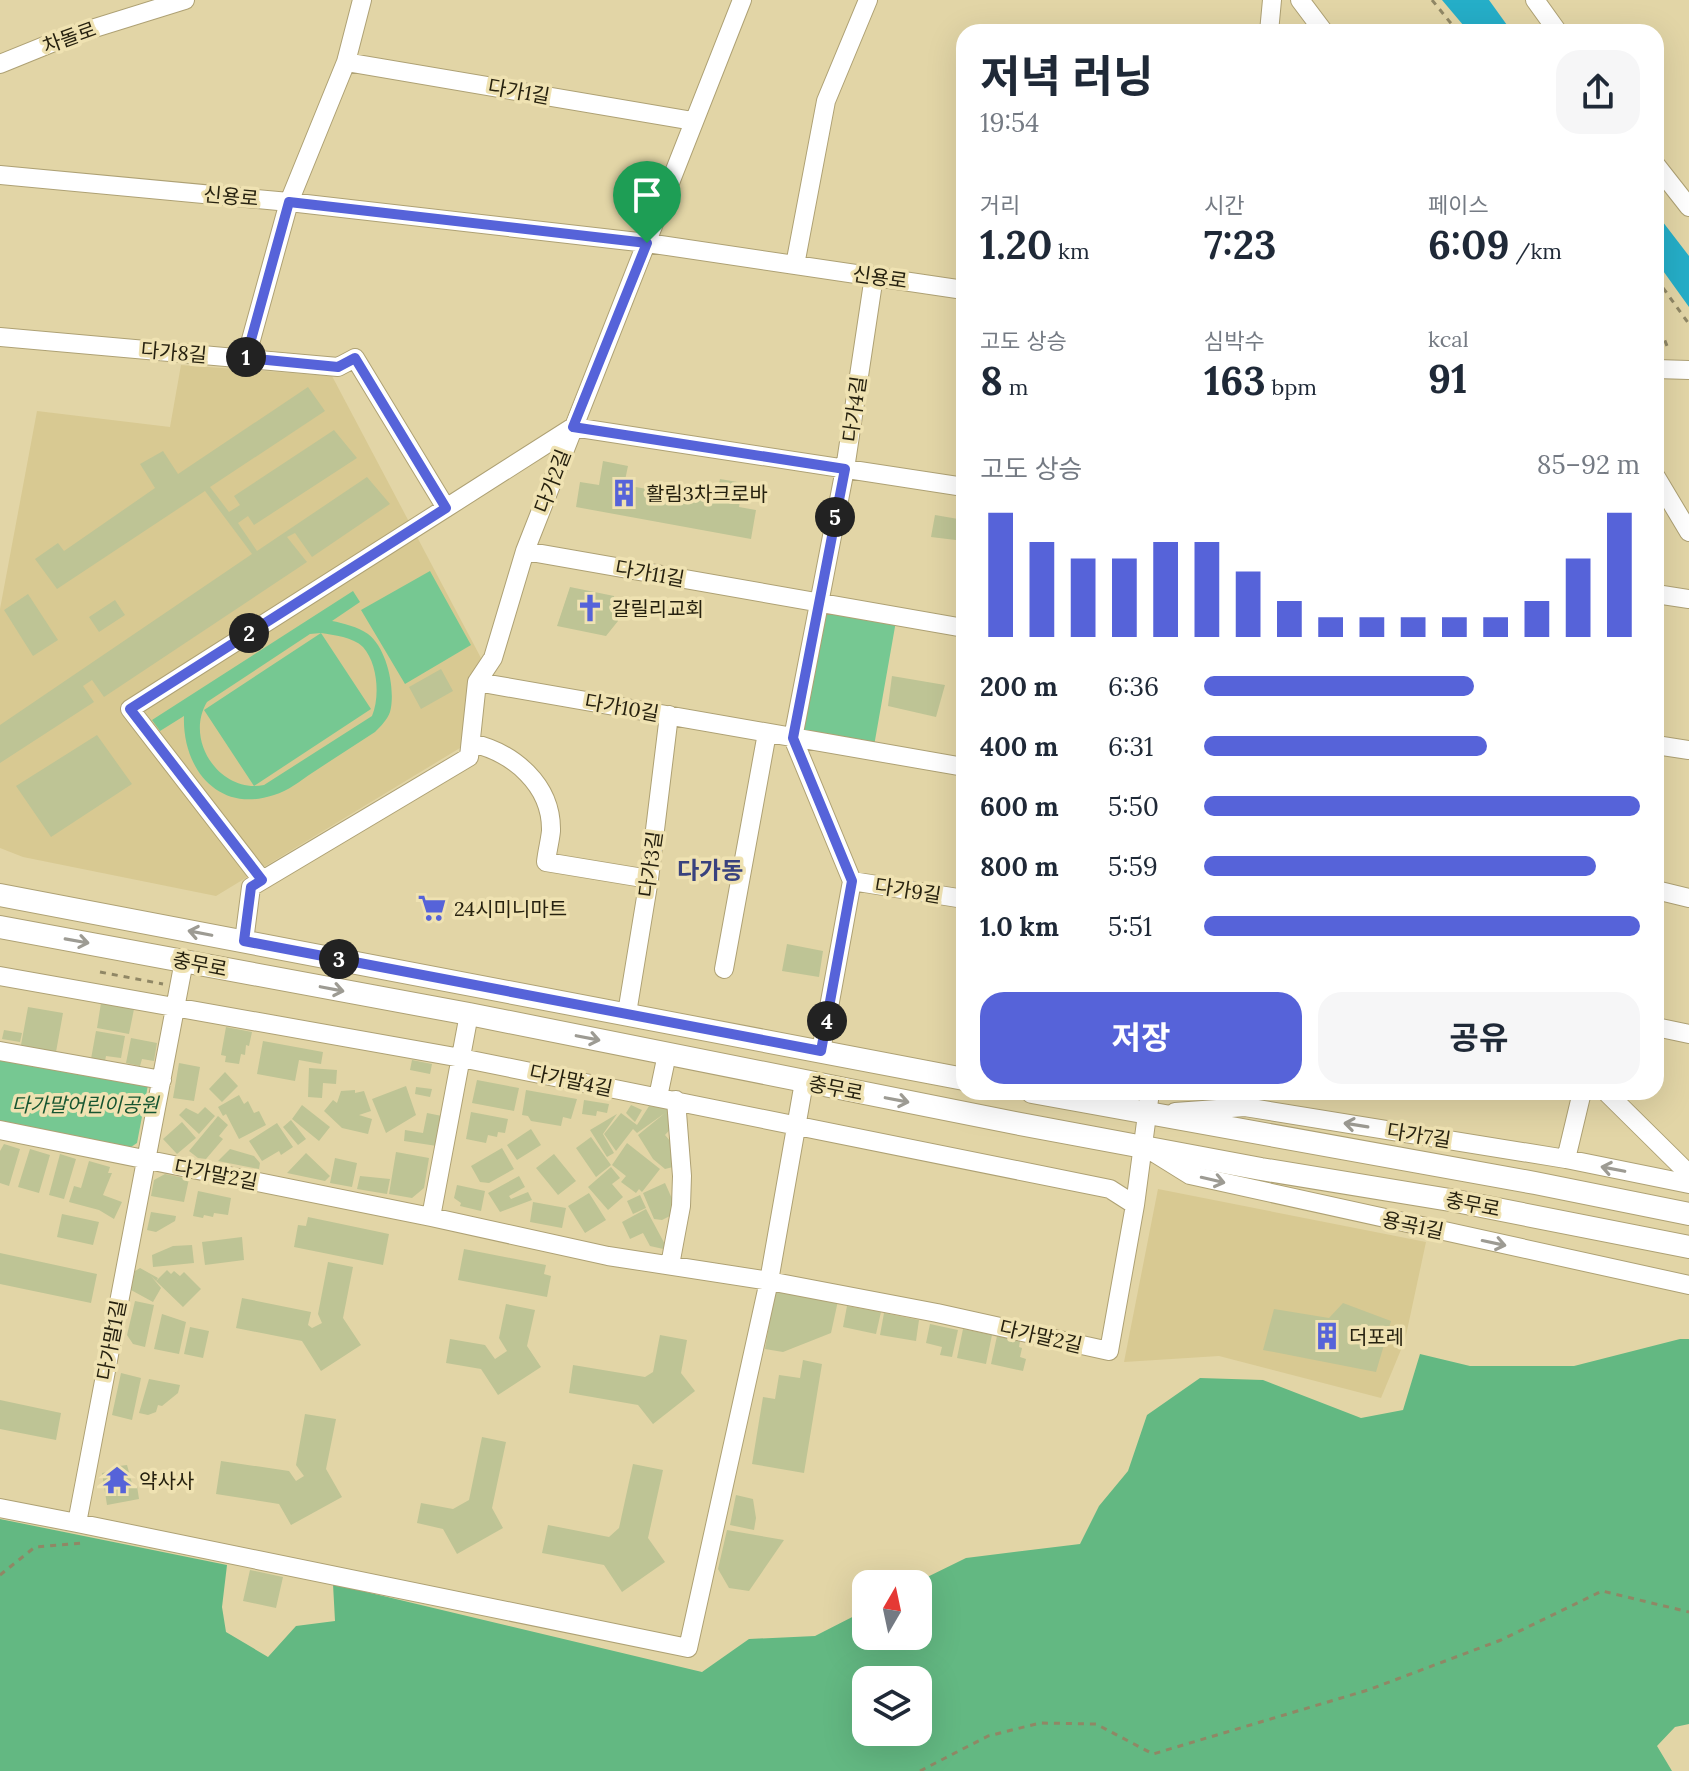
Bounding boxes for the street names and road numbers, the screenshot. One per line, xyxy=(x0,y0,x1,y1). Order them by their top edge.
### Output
street label: 차돌로 xyxy=(39,16,99,58)
street label: 다가1길 xyxy=(486,73,552,109)
street label: 신용로 xyxy=(202,181,260,211)
street label: 신용로 xyxy=(851,261,909,293)
street label: 다가8길 xyxy=(140,337,208,367)
street label: 다가4길 xyxy=(837,375,871,443)
street label: 다가2길 xyxy=(529,446,575,516)
street label: 다가11길 xyxy=(613,555,687,591)
street label: 다가10길 xyxy=(583,688,661,726)
street label: 다가3길 xyxy=(633,829,667,899)
street label: 다가9길 xyxy=(873,872,943,908)
street label: 충무로 xyxy=(171,946,229,982)
street label: 다가말4길 xyxy=(527,1059,615,1101)
street label: 충무로 xyxy=(807,1070,865,1106)
street label: 다가7길 xyxy=(1385,1118,1453,1152)
street label: 다가말2길 xyxy=(172,1154,260,1194)
street label: 충무로 xyxy=(1444,1186,1502,1222)
street label: 용곡1길 xyxy=(1380,1206,1446,1244)
street label: 다가말1길 xyxy=(91,1298,131,1382)
street label: 다가말2길 xyxy=(997,1314,1085,1358)

